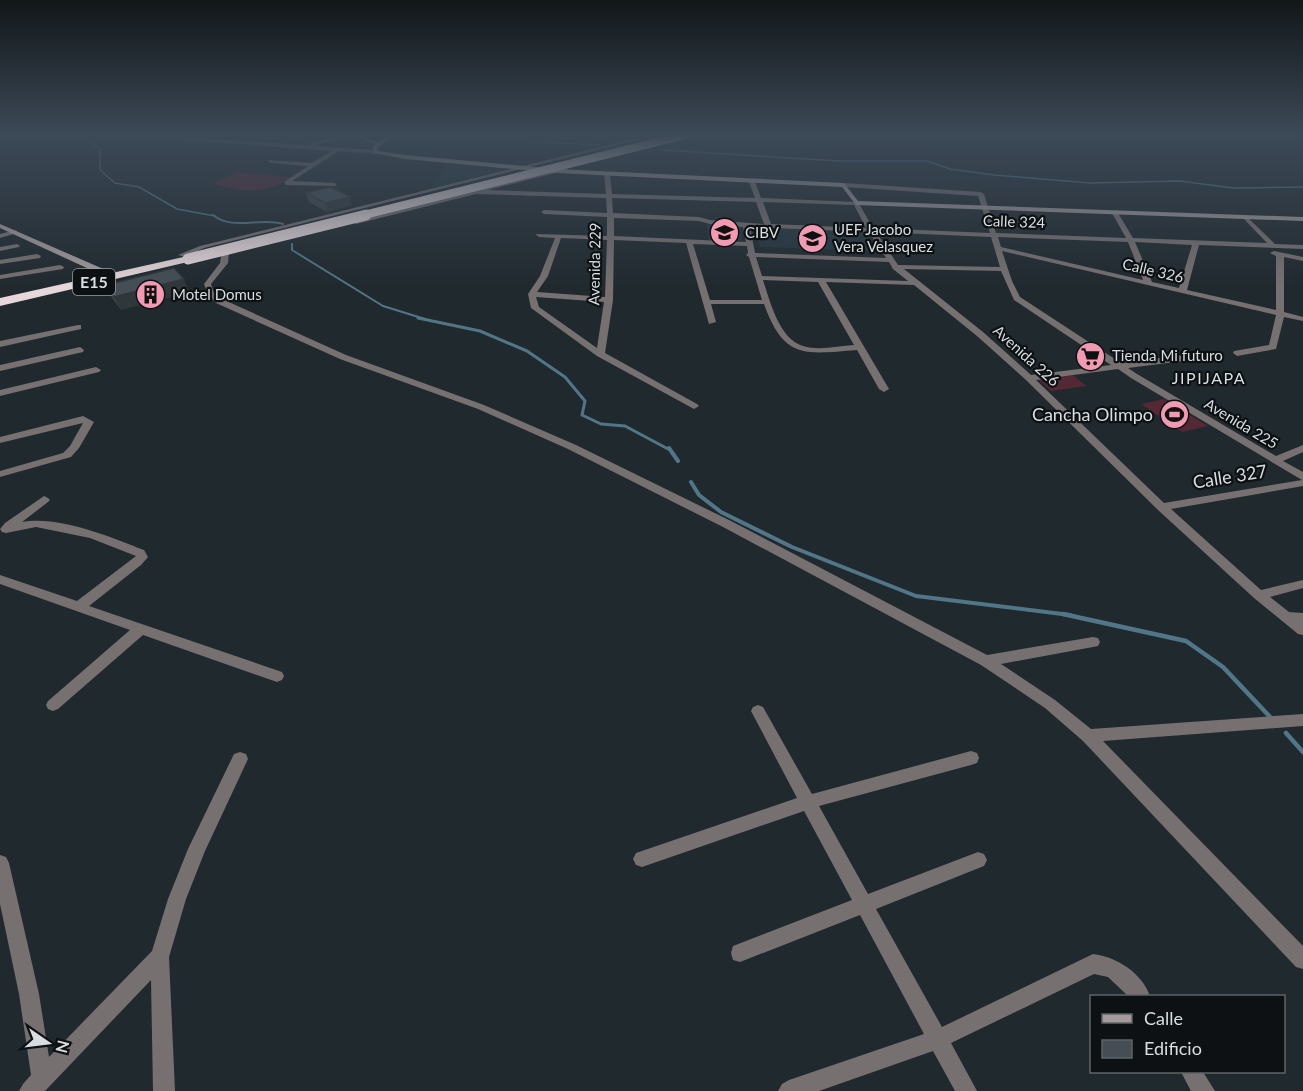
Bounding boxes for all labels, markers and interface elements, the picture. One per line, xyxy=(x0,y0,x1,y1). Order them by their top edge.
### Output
street label: Calle 324 xyxy=(983,211,1046,231)
school or university icon: CIBV xyxy=(708,217,740,249)
place label: UEF Jacobo Vera Velasquez xyxy=(834,220,933,255)
street label: Avenida 229 xyxy=(584,222,604,306)
place label: CIBV xyxy=(745,223,780,241)
school or university icon: UEF Jacobo Vera Velasquez xyxy=(797,223,829,255)
street label: Calle 326 xyxy=(1121,254,1186,286)
road number: E15 xyxy=(73,269,115,295)
building icon: Motel Domus xyxy=(135,279,167,311)
place label: Motel Domus xyxy=(172,285,262,303)
street label: Avenida 226 xyxy=(990,321,1064,390)
supermarket icon: Tienda Mi futuro xyxy=(1075,340,1107,372)
place label: Tienda Mi futuro xyxy=(1112,346,1223,364)
district label: JIPIJAPA xyxy=(1172,368,1246,387)
street label: Avenida 225 xyxy=(1201,394,1282,452)
sports icon: Cancha Olimpo xyxy=(1158,399,1190,431)
place label: Cancha Olimpo xyxy=(1032,403,1153,425)
street label: Calle 327 xyxy=(1191,459,1269,493)
legend xyxy=(1090,995,1285,1073)
text: Calle xyxy=(1144,1007,1183,1029)
north arrow xyxy=(18,1013,78,1073)
text: Edificio xyxy=(1144,1037,1202,1059)
text: N xyxy=(52,1038,74,1055)

